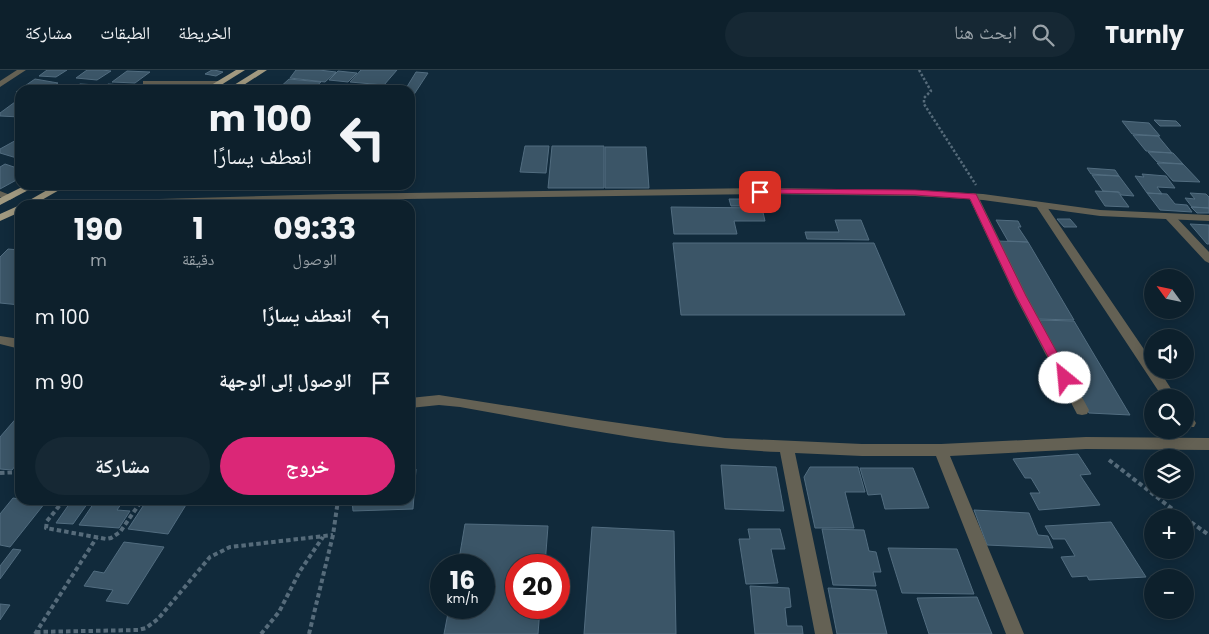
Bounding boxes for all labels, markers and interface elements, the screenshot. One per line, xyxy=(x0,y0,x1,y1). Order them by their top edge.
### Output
search box xyxy=(725,12,1075,57)
text: Turnly xyxy=(1105,18,1184,51)
text: ابحث هنا xyxy=(954,19,1017,46)
text: مشاركة xyxy=(25,20,72,45)
text: الطبقات xyxy=(100,20,150,45)
text: الخريطة xyxy=(178,20,231,45)
icon: search xyxy=(1029,21,1057,49)
text: 100 m xyxy=(209,94,312,143)
icon: left xyxy=(330,105,395,170)
text: انعطف يسارًا xyxy=(212,141,312,172)
pin xyxy=(739,171,781,213)
icon: arrive xyxy=(746,178,774,206)
text: 1 xyxy=(193,207,204,250)
text: 09:33 xyxy=(273,207,356,250)
text: 190 xyxy=(74,208,123,251)
text: دقيقة xyxy=(182,248,215,271)
text: الوصول xyxy=(293,248,337,271)
text: m xyxy=(90,249,107,272)
north arrow xyxy=(1144,269,1194,319)
map controls xyxy=(1144,269,1194,619)
text: انعطف يسارًا xyxy=(262,302,352,329)
text: 100 m xyxy=(35,304,90,331)
icon: left xyxy=(367,304,395,332)
button: sound xyxy=(1144,329,1194,379)
position arrow xyxy=(1038,351,1090,403)
text: الوصول إلى الوجهة xyxy=(219,367,352,394)
text: 90 m xyxy=(35,369,84,396)
icon: arrive xyxy=(367,369,395,397)
button: search xyxy=(1144,389,1194,439)
button: مشاركة xyxy=(35,437,210,495)
button: خروج xyxy=(220,437,395,495)
button: layers xyxy=(1144,449,1194,499)
button: + xyxy=(1144,509,1194,559)
speed limit sign: 20 xyxy=(505,554,570,619)
text: 16 xyxy=(450,563,475,598)
button: − xyxy=(1144,569,1194,619)
text: km/h xyxy=(447,590,478,607)

